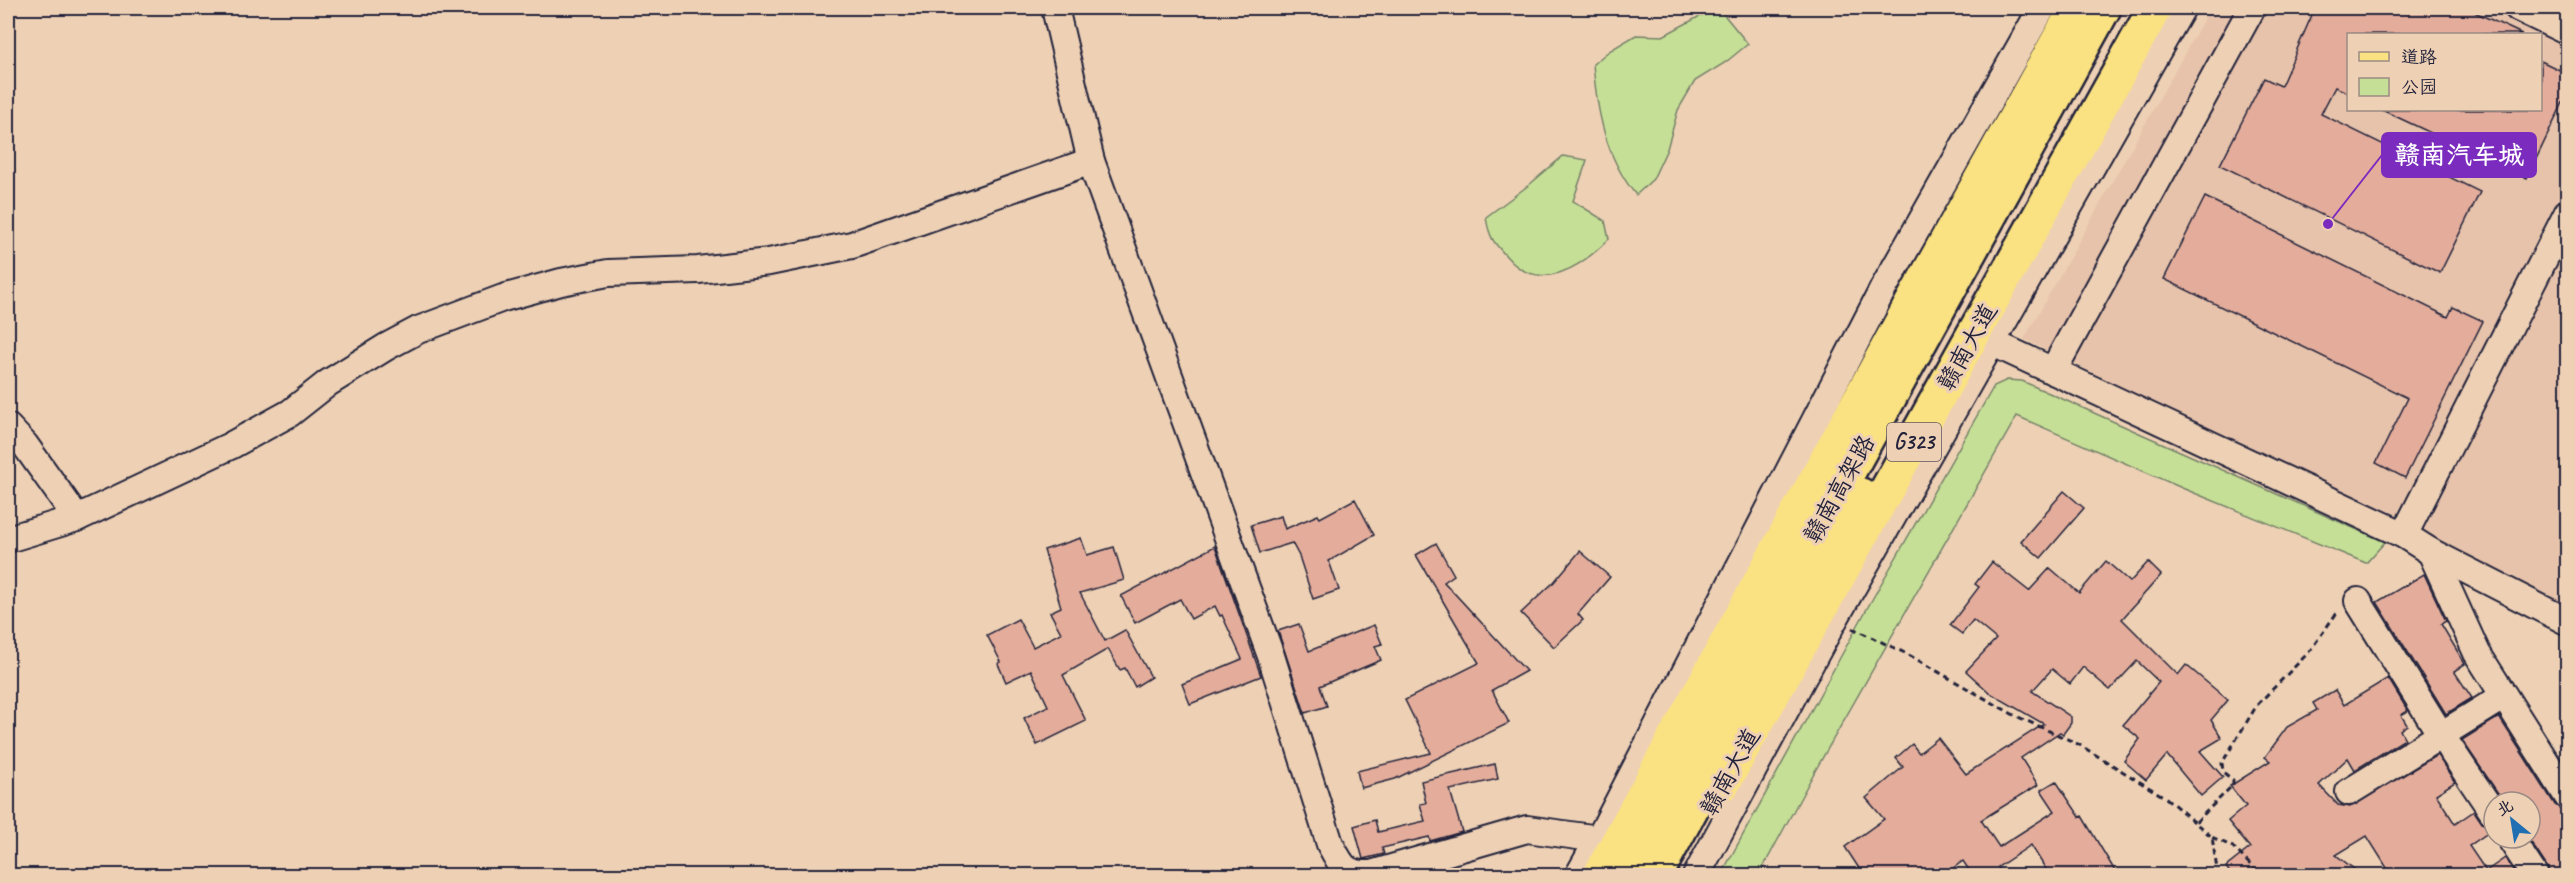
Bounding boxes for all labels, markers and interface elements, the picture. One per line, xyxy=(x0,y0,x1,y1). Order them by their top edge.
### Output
legend xyxy=(2347,33,2542,111)
text: 道路 xyxy=(2401,46,2437,68)
text: 公园 xyxy=(2401,76,2437,98)
callout: 赣南汽车城 xyxy=(2382,133,2536,177)
text: 赣南汽车城 xyxy=(2394,139,2524,172)
street label: 赣南大道 xyxy=(1931,298,2003,396)
road number: G323 xyxy=(1887,423,1941,461)
street label: 赣南高架路 xyxy=(1797,429,1881,549)
street label: 赣南大道 xyxy=(1694,723,1766,821)
north arrow xyxy=(2482,790,2542,850)
text: 北 xyxy=(2493,795,2517,821)

